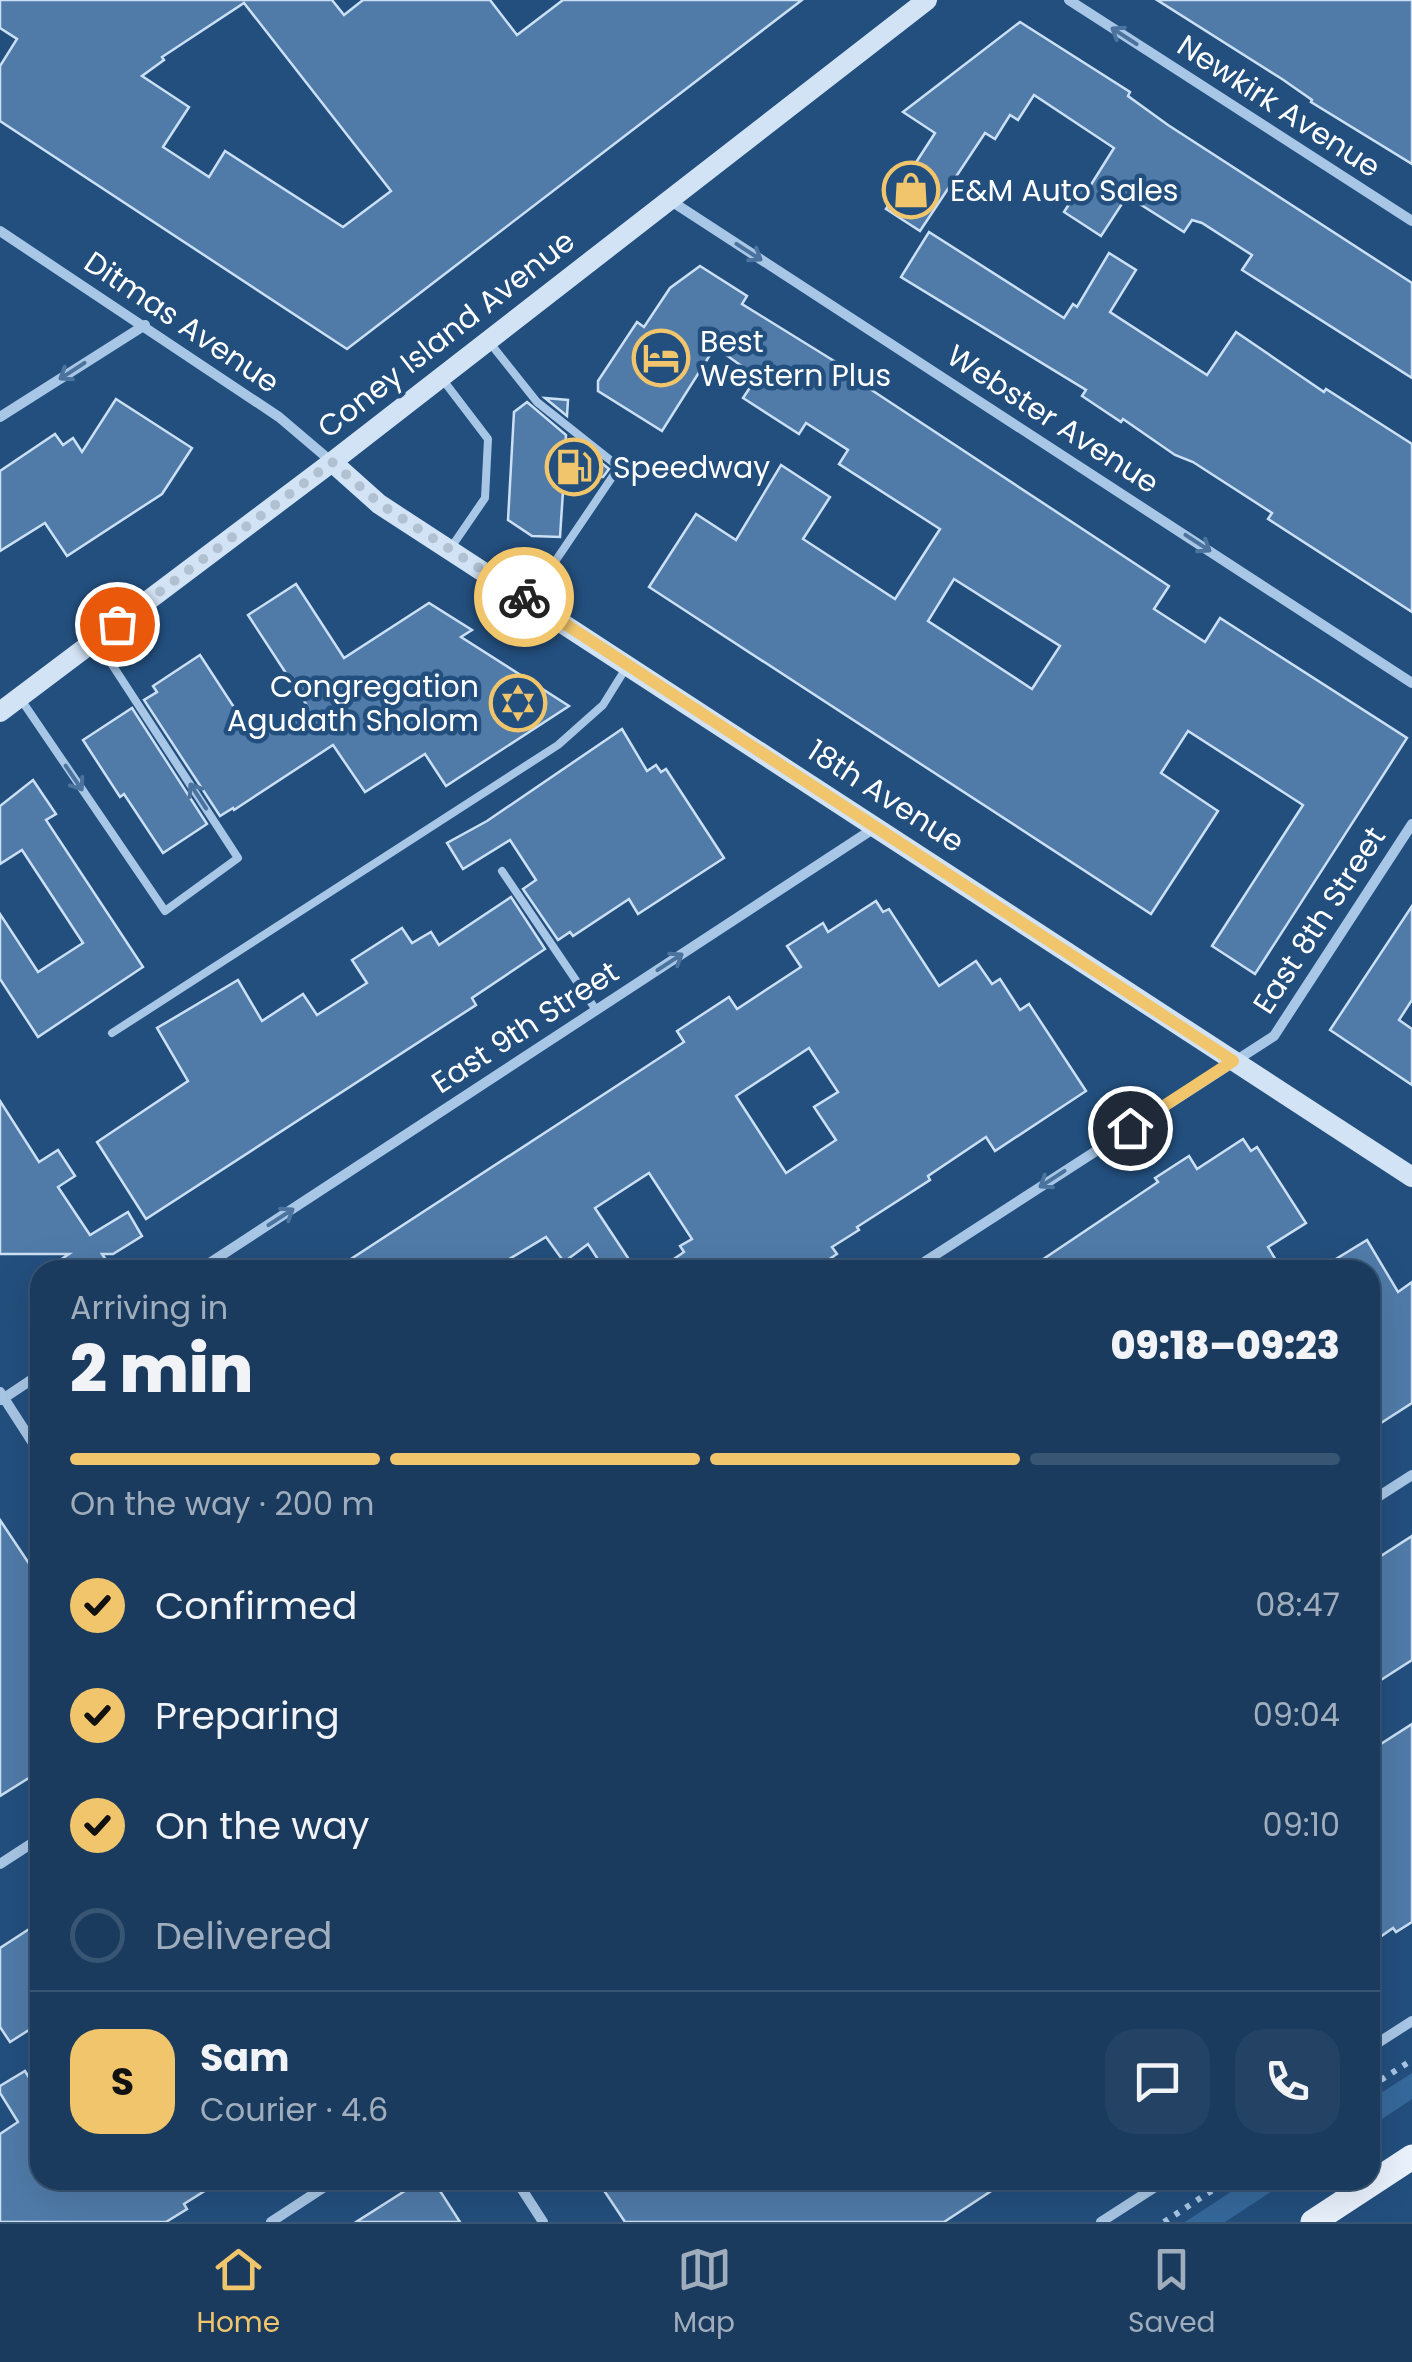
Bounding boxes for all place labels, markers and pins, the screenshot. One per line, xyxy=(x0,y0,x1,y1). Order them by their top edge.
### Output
shop icon: E&M Auto Sales xyxy=(881,160,941,220)
place label: E&M Auto Sales xyxy=(950,169,1178,212)
place label: Best Western Plus xyxy=(700,320,891,397)
hotel icon: Best Western Plus xyxy=(631,328,691,388)
fuel station icon: Speedway xyxy=(544,437,604,497)
place label: Speedway xyxy=(613,446,770,489)
pin xyxy=(75,582,160,667)
place label: Congregation Agudath Sholom xyxy=(227,665,479,742)
synagogue icon: Congregation Agudath Sholom xyxy=(488,673,548,733)
pin xyxy=(1088,1086,1173,1171)

